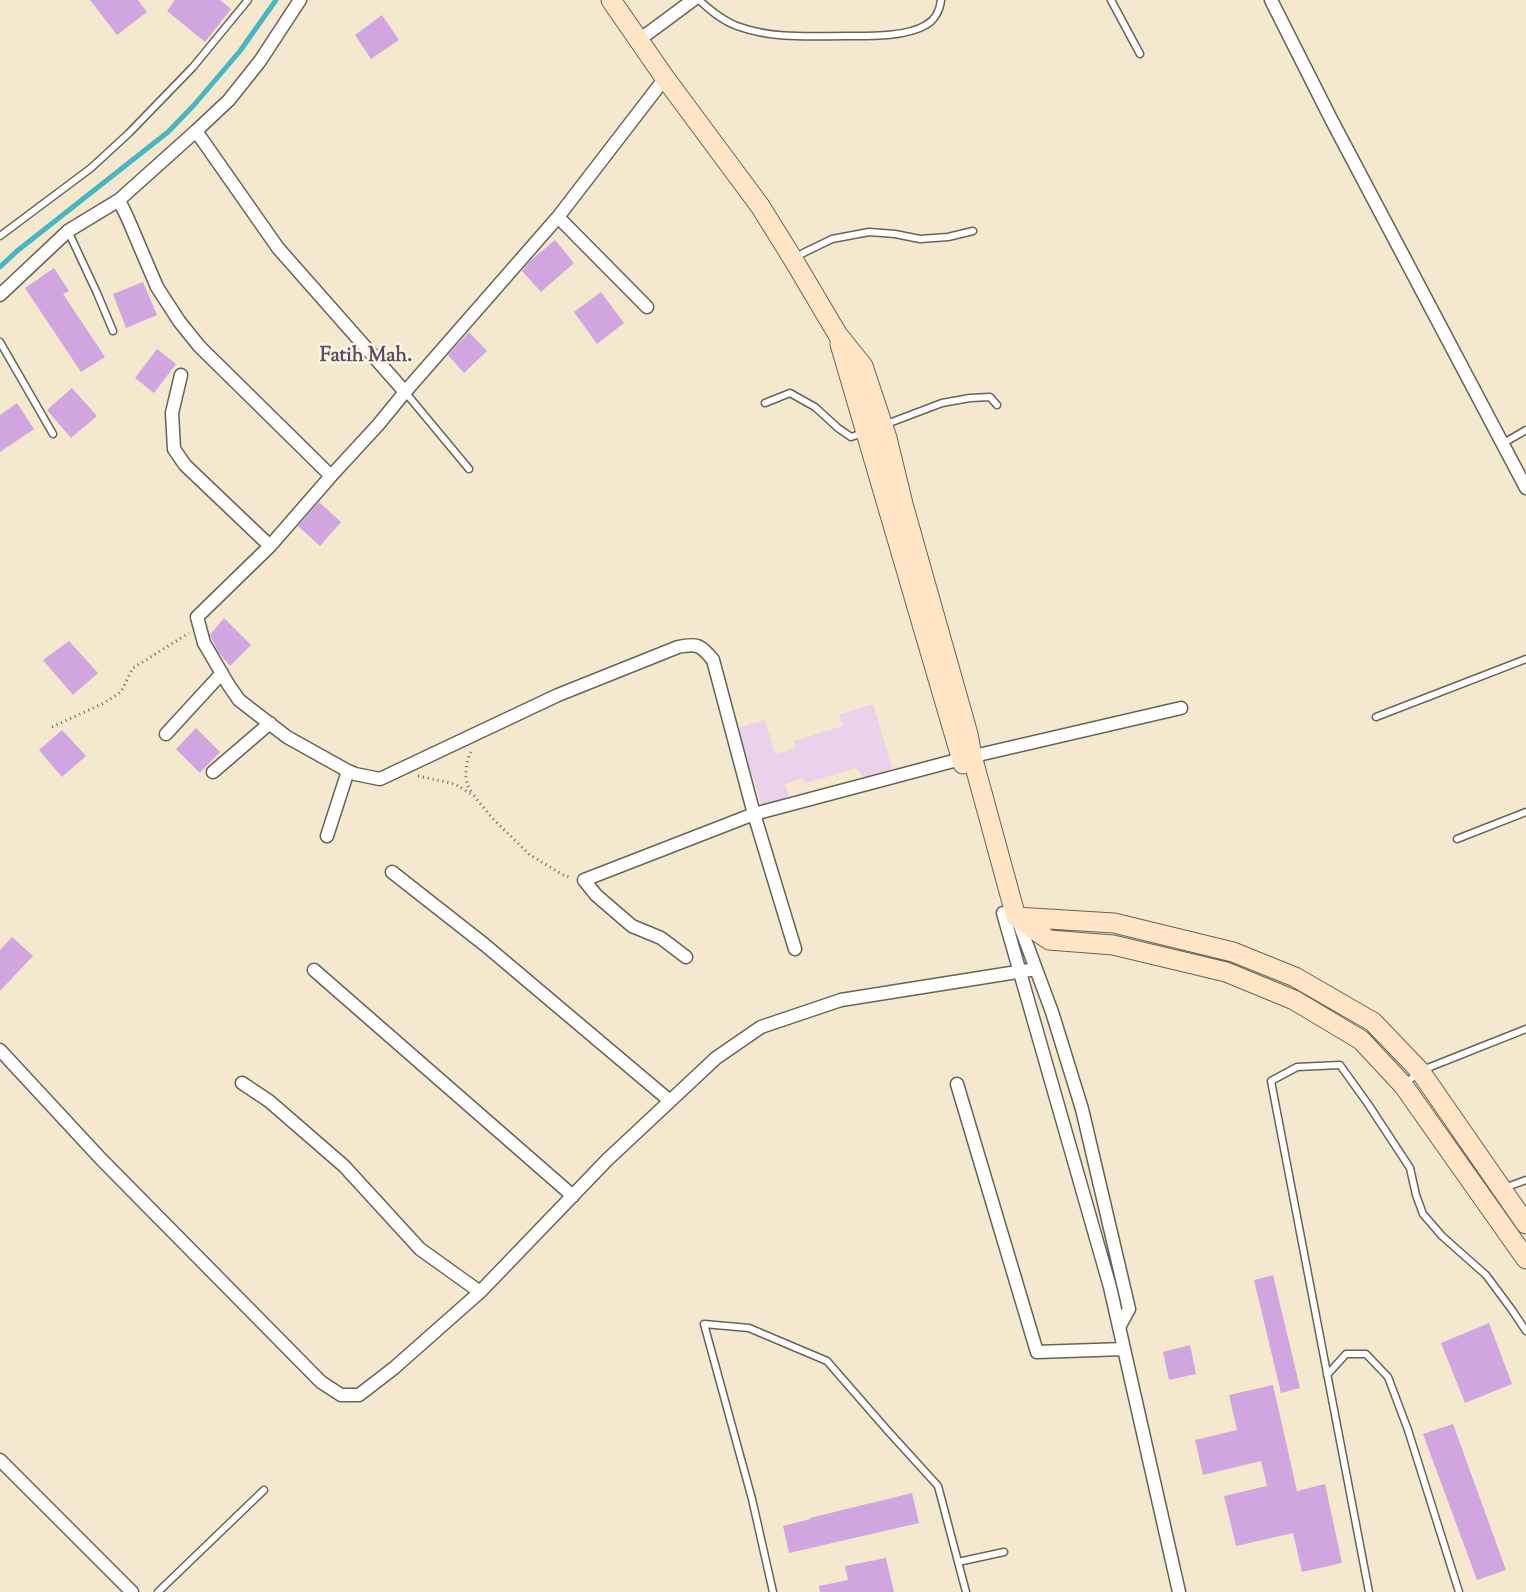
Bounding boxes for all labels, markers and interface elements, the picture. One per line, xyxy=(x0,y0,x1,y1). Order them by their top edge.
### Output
district label: Fatih Mah. xyxy=(320,346,412,370)

